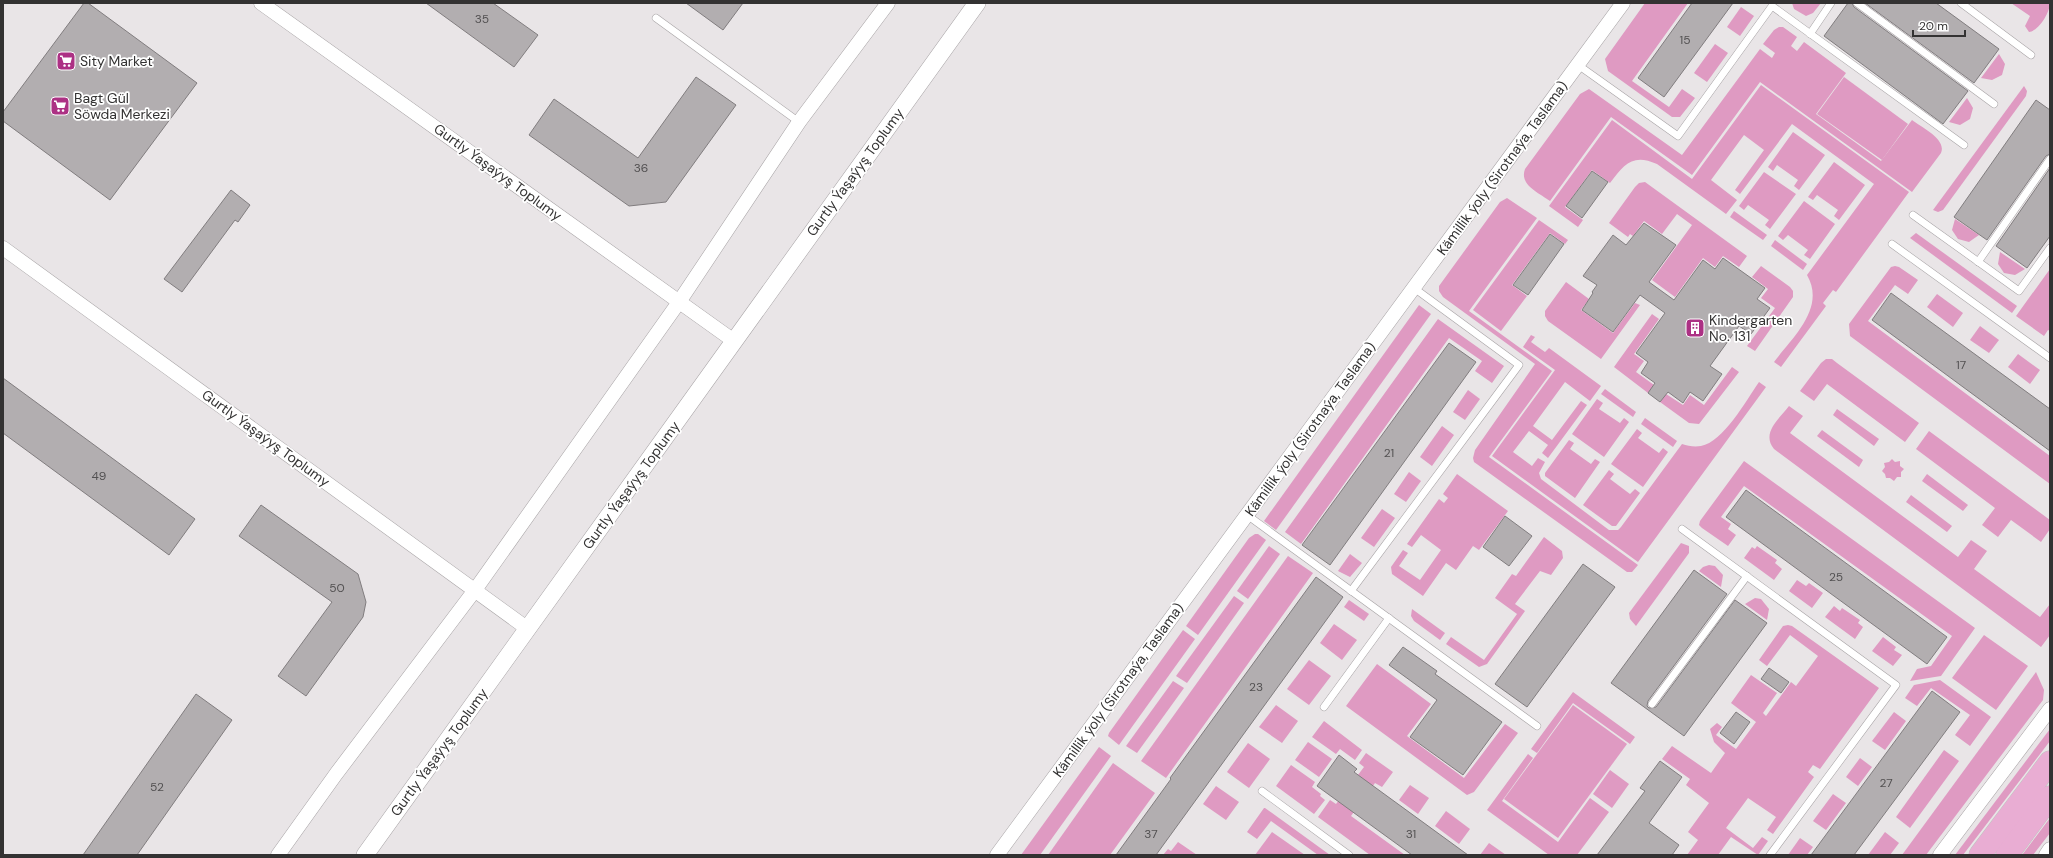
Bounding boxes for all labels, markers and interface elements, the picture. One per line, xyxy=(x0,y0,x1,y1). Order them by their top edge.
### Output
house number: 35 xyxy=(475,11,489,27)
scale bar xyxy=(1913,12,1965,38)
text: 20 m xyxy=(1919,18,1948,34)
house number: 15 xyxy=(1679,32,1691,48)
supermarket icon: Sity Market xyxy=(55,50,77,72)
place label: Sity Market xyxy=(80,52,153,70)
street label: Kämillik ýoly (Sirotnaýa, Taslama) xyxy=(1433,77,1571,259)
place label: Bagt Gül Söwda Merkezi xyxy=(74,89,170,123)
supermarket icon: Bagt Gül Söwda Merkezi xyxy=(49,95,71,117)
street label: Gurtly Ýaşaýyş Toplumy xyxy=(803,104,908,240)
street label: Gurtly Ýaşaýyş Toplumy xyxy=(430,120,566,225)
house number: 36 xyxy=(634,160,648,176)
place label: Kindergarten No. 131 xyxy=(1709,311,1792,345)
building icon: Kindergarten No. 131 xyxy=(1684,317,1706,339)
street label: Kämillik ýoly (Sirotnaýa, Taslama) xyxy=(1241,338,1379,520)
house number: 17 xyxy=(1956,357,1966,373)
street label: Gurtly Ýaşaýyş Toplumy xyxy=(198,386,334,491)
street label: Gurtly Ýaşaýyş Toplumy xyxy=(579,417,684,553)
house number: 21 xyxy=(1384,445,1394,461)
house number: 49 xyxy=(92,468,106,484)
house number: 25 xyxy=(1829,569,1843,585)
house number: 50 xyxy=(329,580,345,596)
street label: Kämillik ýoly (Sirotnaýa, Taslama) xyxy=(1049,599,1187,781)
house number: 23 xyxy=(1249,679,1263,695)
street label: Gurtly Ýaşaýyş Toplumy xyxy=(387,684,492,820)
house number: 27 xyxy=(1879,775,1893,791)
house number: 52 xyxy=(150,779,164,795)
house number: 37 xyxy=(1144,826,1158,842)
house number: 31 xyxy=(1406,826,1416,842)

